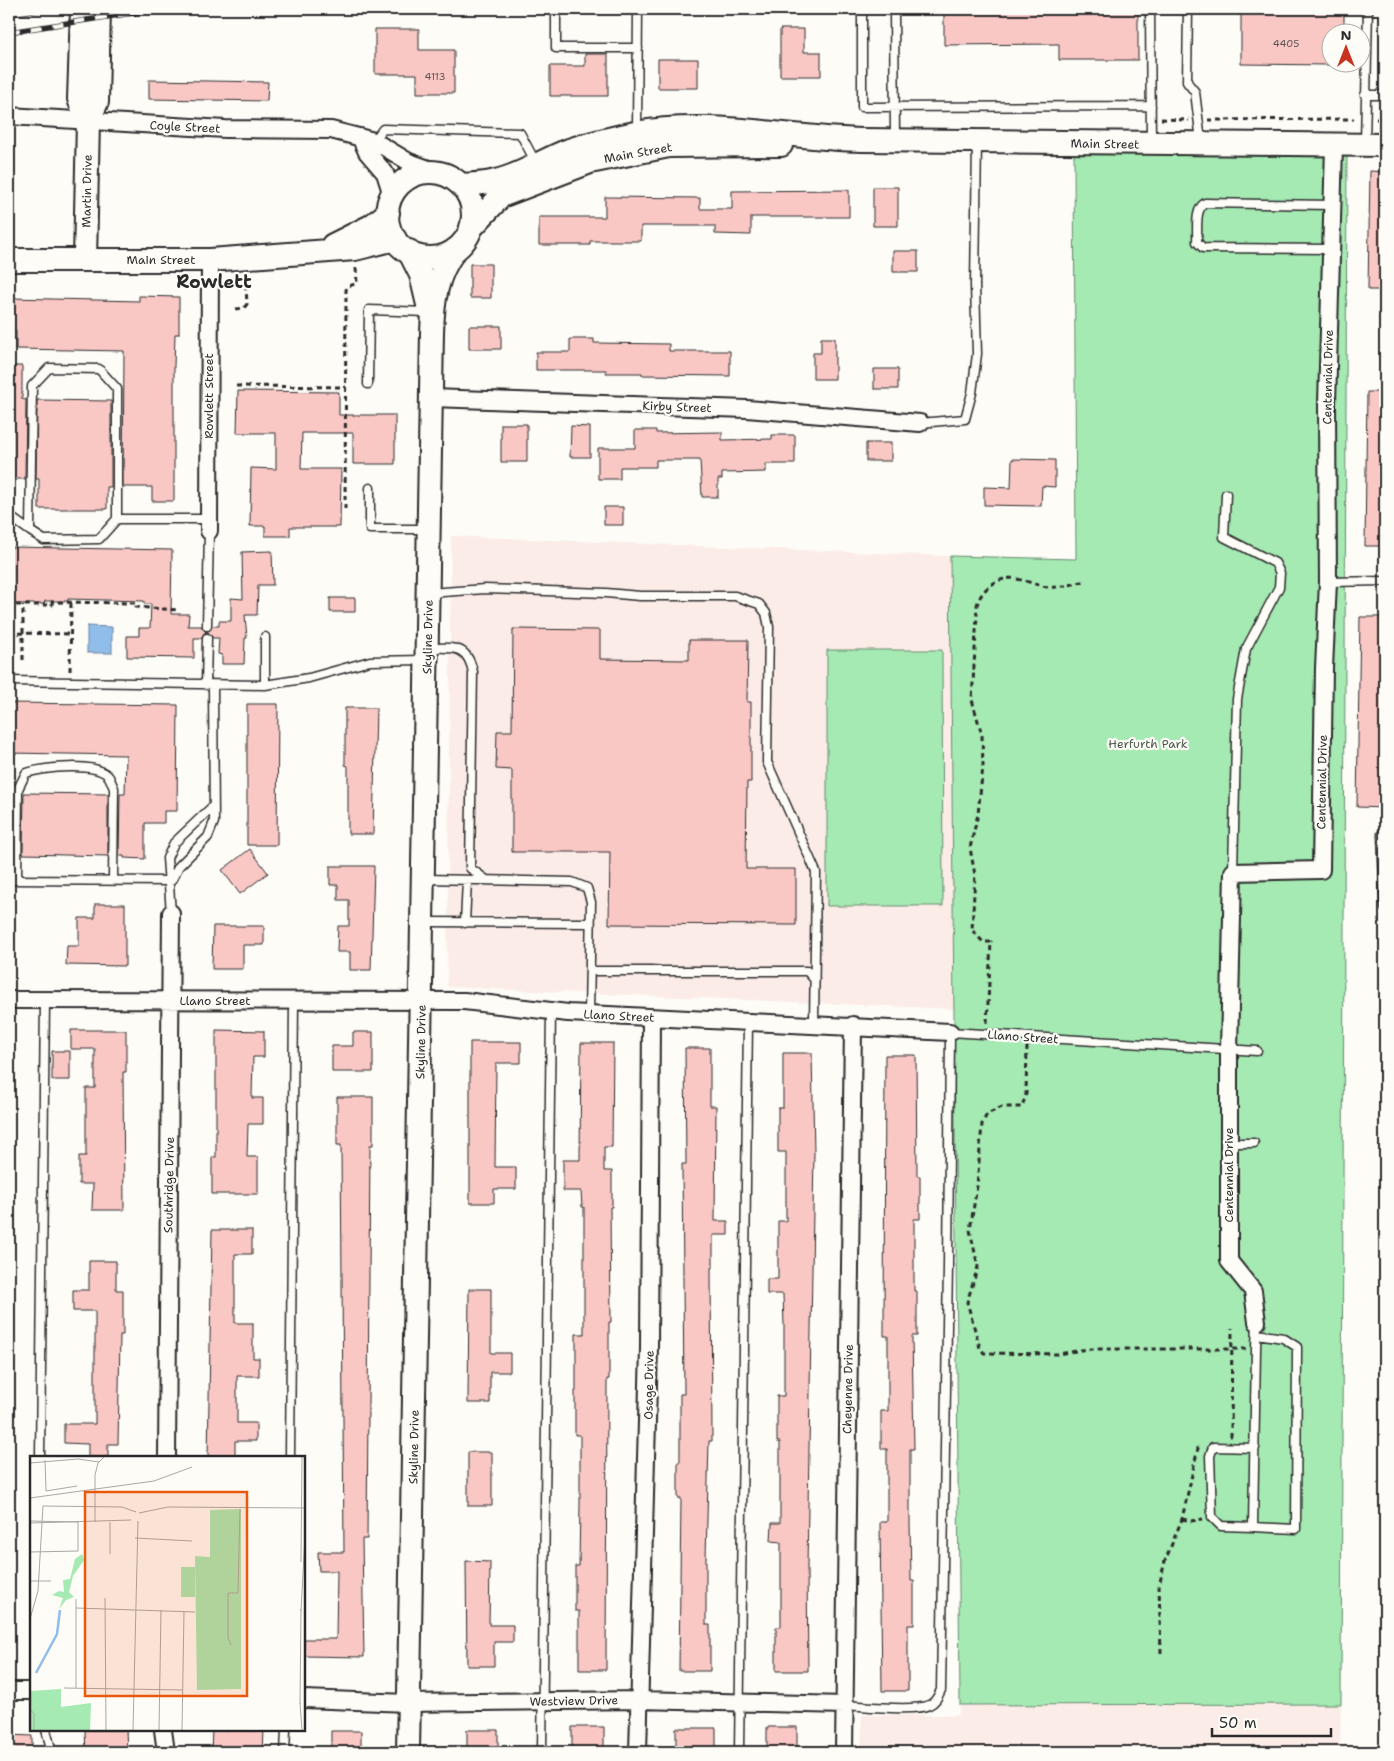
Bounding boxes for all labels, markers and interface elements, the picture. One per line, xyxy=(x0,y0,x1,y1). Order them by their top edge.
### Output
north arrow xyxy=(1322,22,1372,72)
text: N xyxy=(1340,26,1352,44)
house number: 4405 xyxy=(1273,37,1299,50)
house number: 4113 xyxy=(424,70,446,83)
street label: Coyle Street xyxy=(149,117,221,137)
street label: Main Street xyxy=(1070,135,1140,153)
street label: Main Street xyxy=(603,139,673,167)
street label: Martin Drive xyxy=(78,154,96,228)
street label: Main Street xyxy=(127,252,195,268)
district label: Rowlett xyxy=(176,270,252,294)
street label: Centennial Drive xyxy=(1319,329,1337,425)
street label: Rowlett Street xyxy=(201,353,217,439)
street label: Kirby Street xyxy=(642,398,712,416)
street label: Skyline Drive xyxy=(419,599,437,674)
street label: Centennial Drive xyxy=(1313,734,1331,830)
park label: Herfurth Park xyxy=(1108,736,1188,752)
street label: Llano Street xyxy=(179,993,251,1009)
street label: Skyline Drive xyxy=(412,1004,430,1079)
street label: Llano Street xyxy=(583,1006,655,1026)
street label: Llano Street xyxy=(987,1027,1059,1047)
street label: Centennial Drive xyxy=(1221,1127,1237,1222)
street label: Southridge Drive xyxy=(160,1136,178,1233)
street label: Cheyenne Drive xyxy=(839,1344,857,1434)
street label: Osage Drive xyxy=(640,1350,658,1420)
street label: Skyline Drive xyxy=(405,1409,423,1484)
inset map xyxy=(30,1456,305,1731)
street label: Westview Drive xyxy=(530,1692,619,1710)
scale bar xyxy=(1212,1706,1330,1738)
text: 50 m xyxy=(1219,1713,1257,1733)

